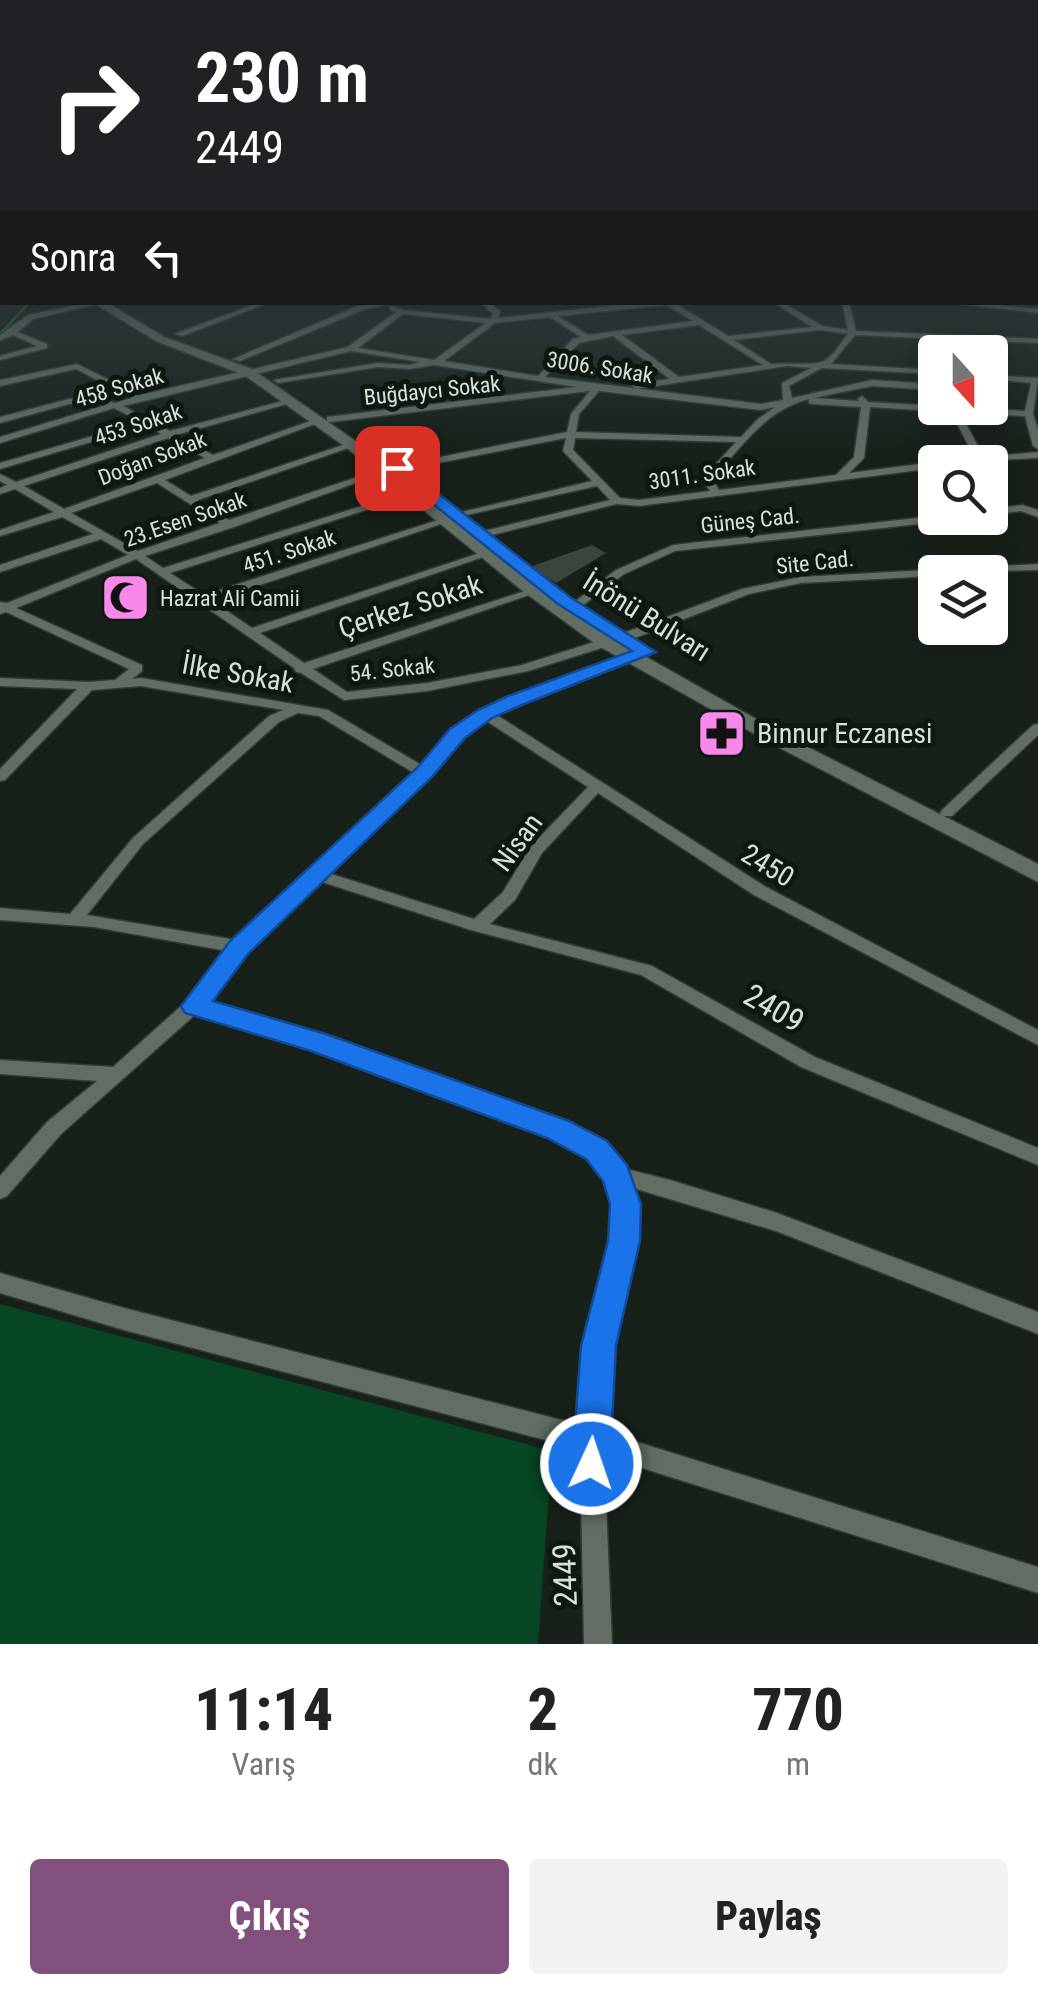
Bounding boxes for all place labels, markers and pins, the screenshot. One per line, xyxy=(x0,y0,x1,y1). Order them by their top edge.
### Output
pin xyxy=(355,426,440,511)
mosque icon: Hazrat Ali Camii xyxy=(99,572,151,624)
place label: Hazrat Ali Camii xyxy=(160,586,300,611)
pharmacy icon: Binnur Eczanesi xyxy=(696,707,748,759)
place label: Binnur Eczanesi xyxy=(757,717,933,750)

